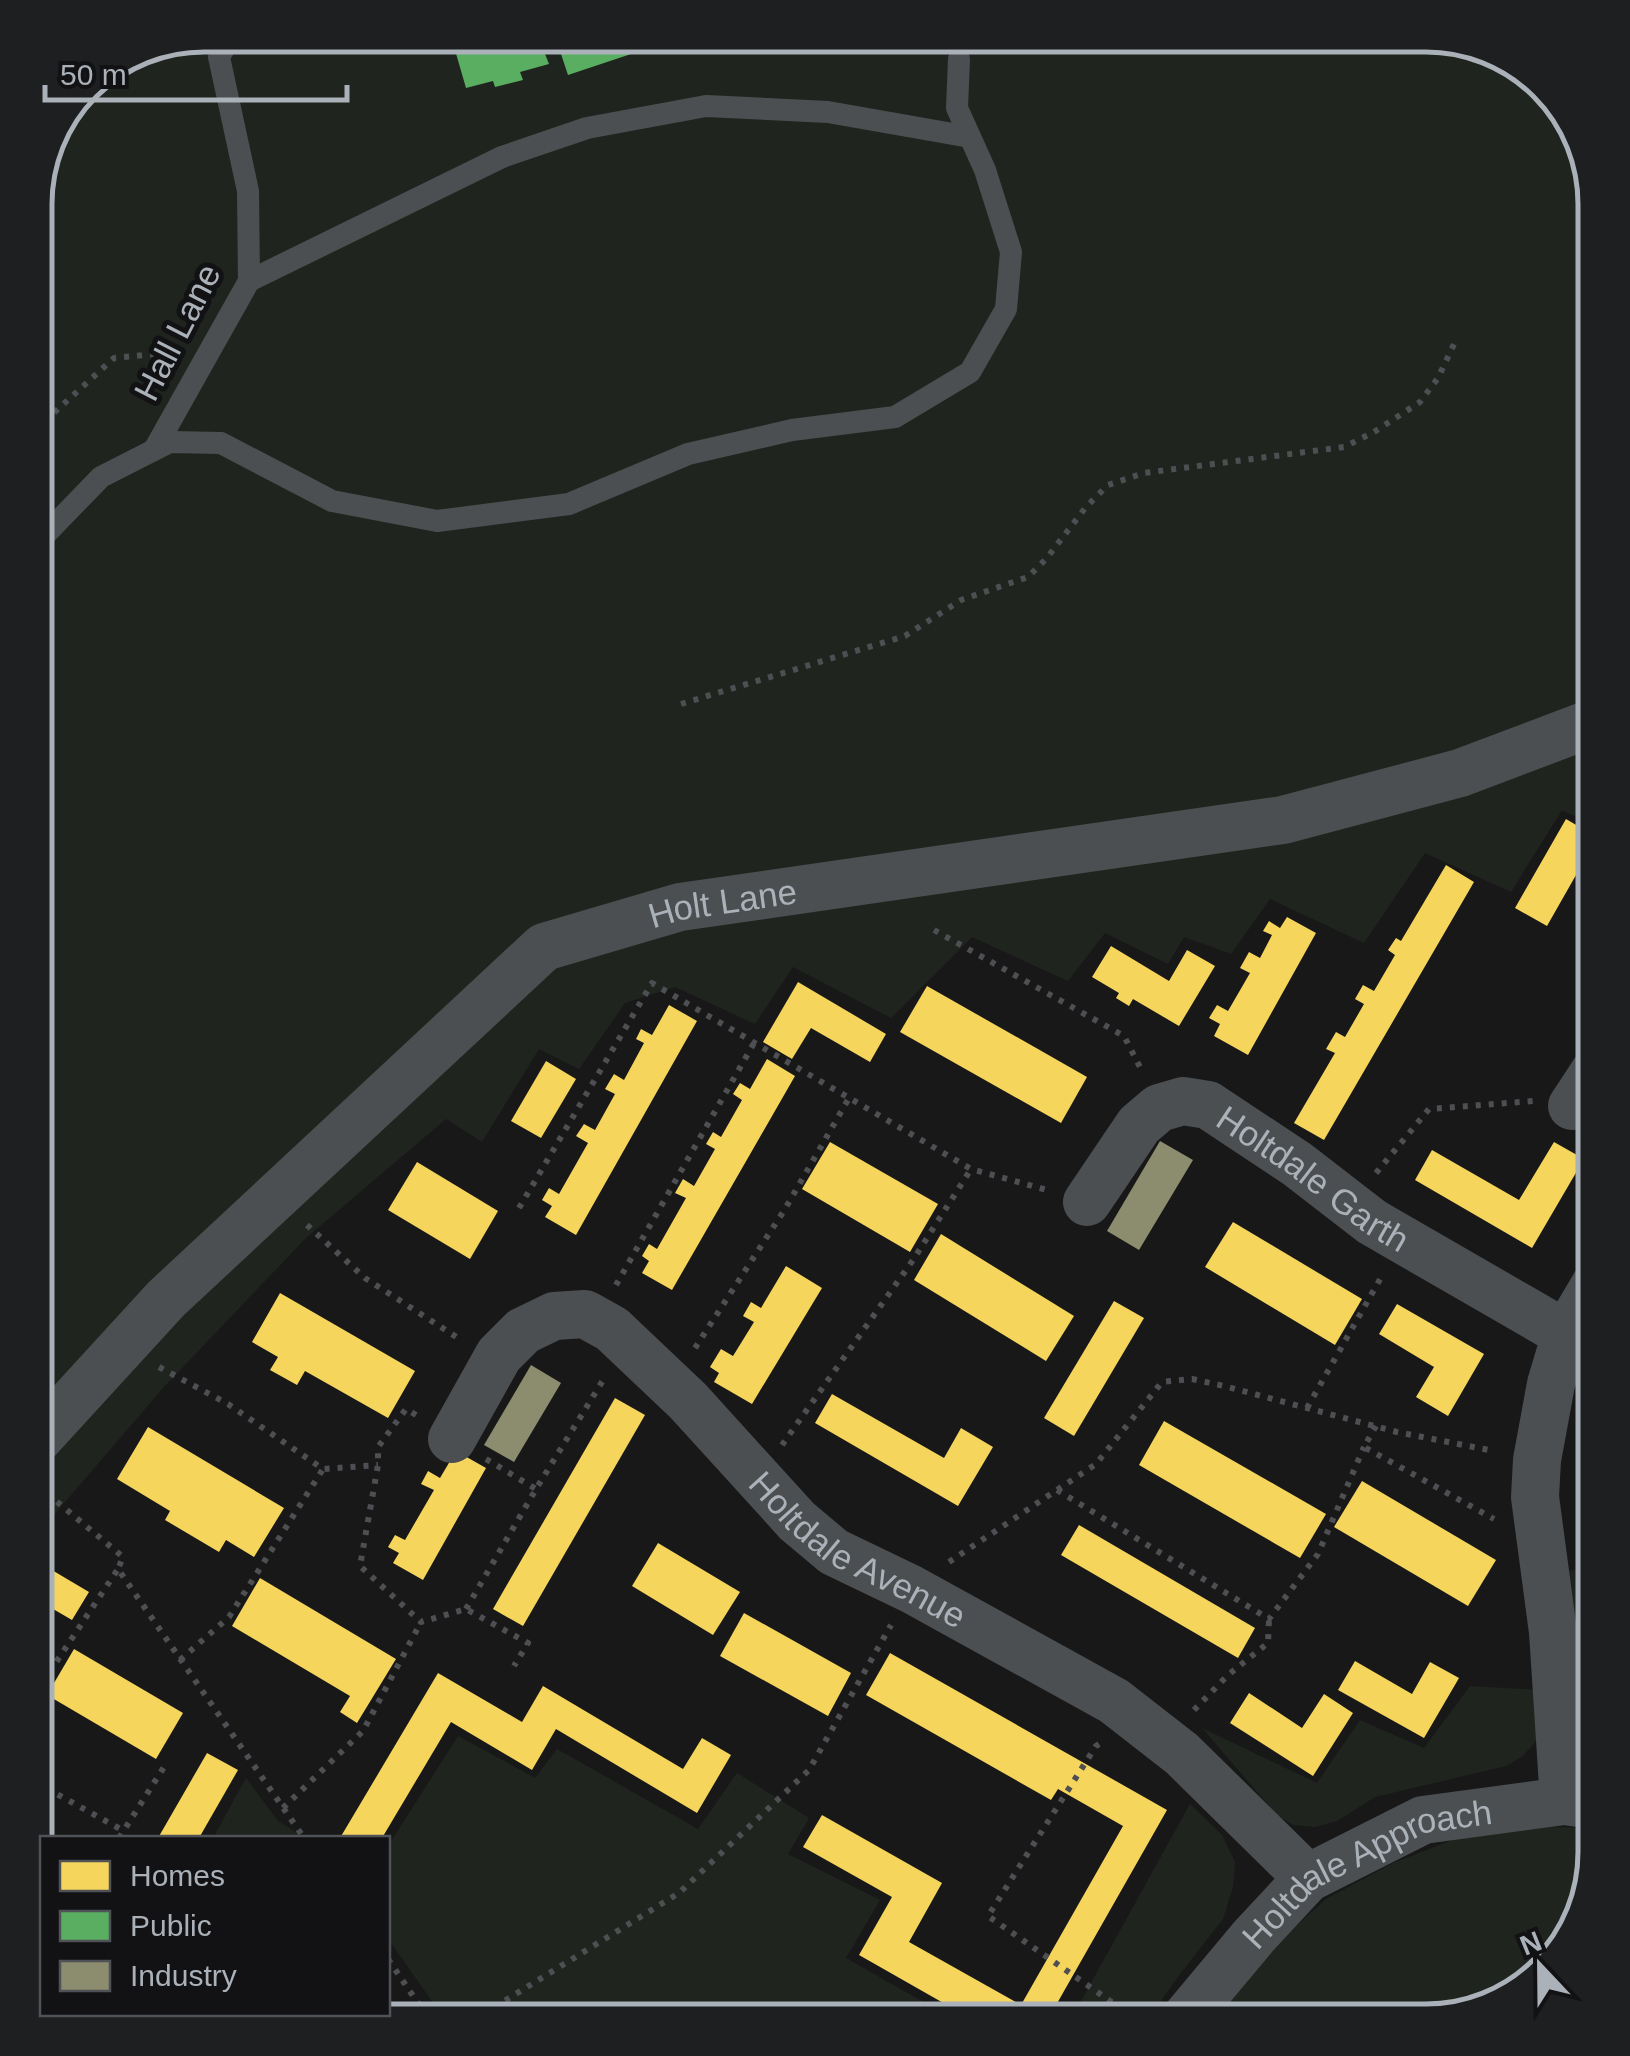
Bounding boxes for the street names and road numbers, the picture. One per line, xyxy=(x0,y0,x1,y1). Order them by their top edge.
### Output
street label: Hall Lane xyxy=(126,257,228,407)
street label: Holt Lane xyxy=(644,871,799,935)
street label: Holtdale Garth xyxy=(1210,1097,1416,1259)
street label: Holtdale Avenue xyxy=(742,1463,973,1635)
street label: Holtdale Approach xyxy=(1234,1791,1494,1956)

